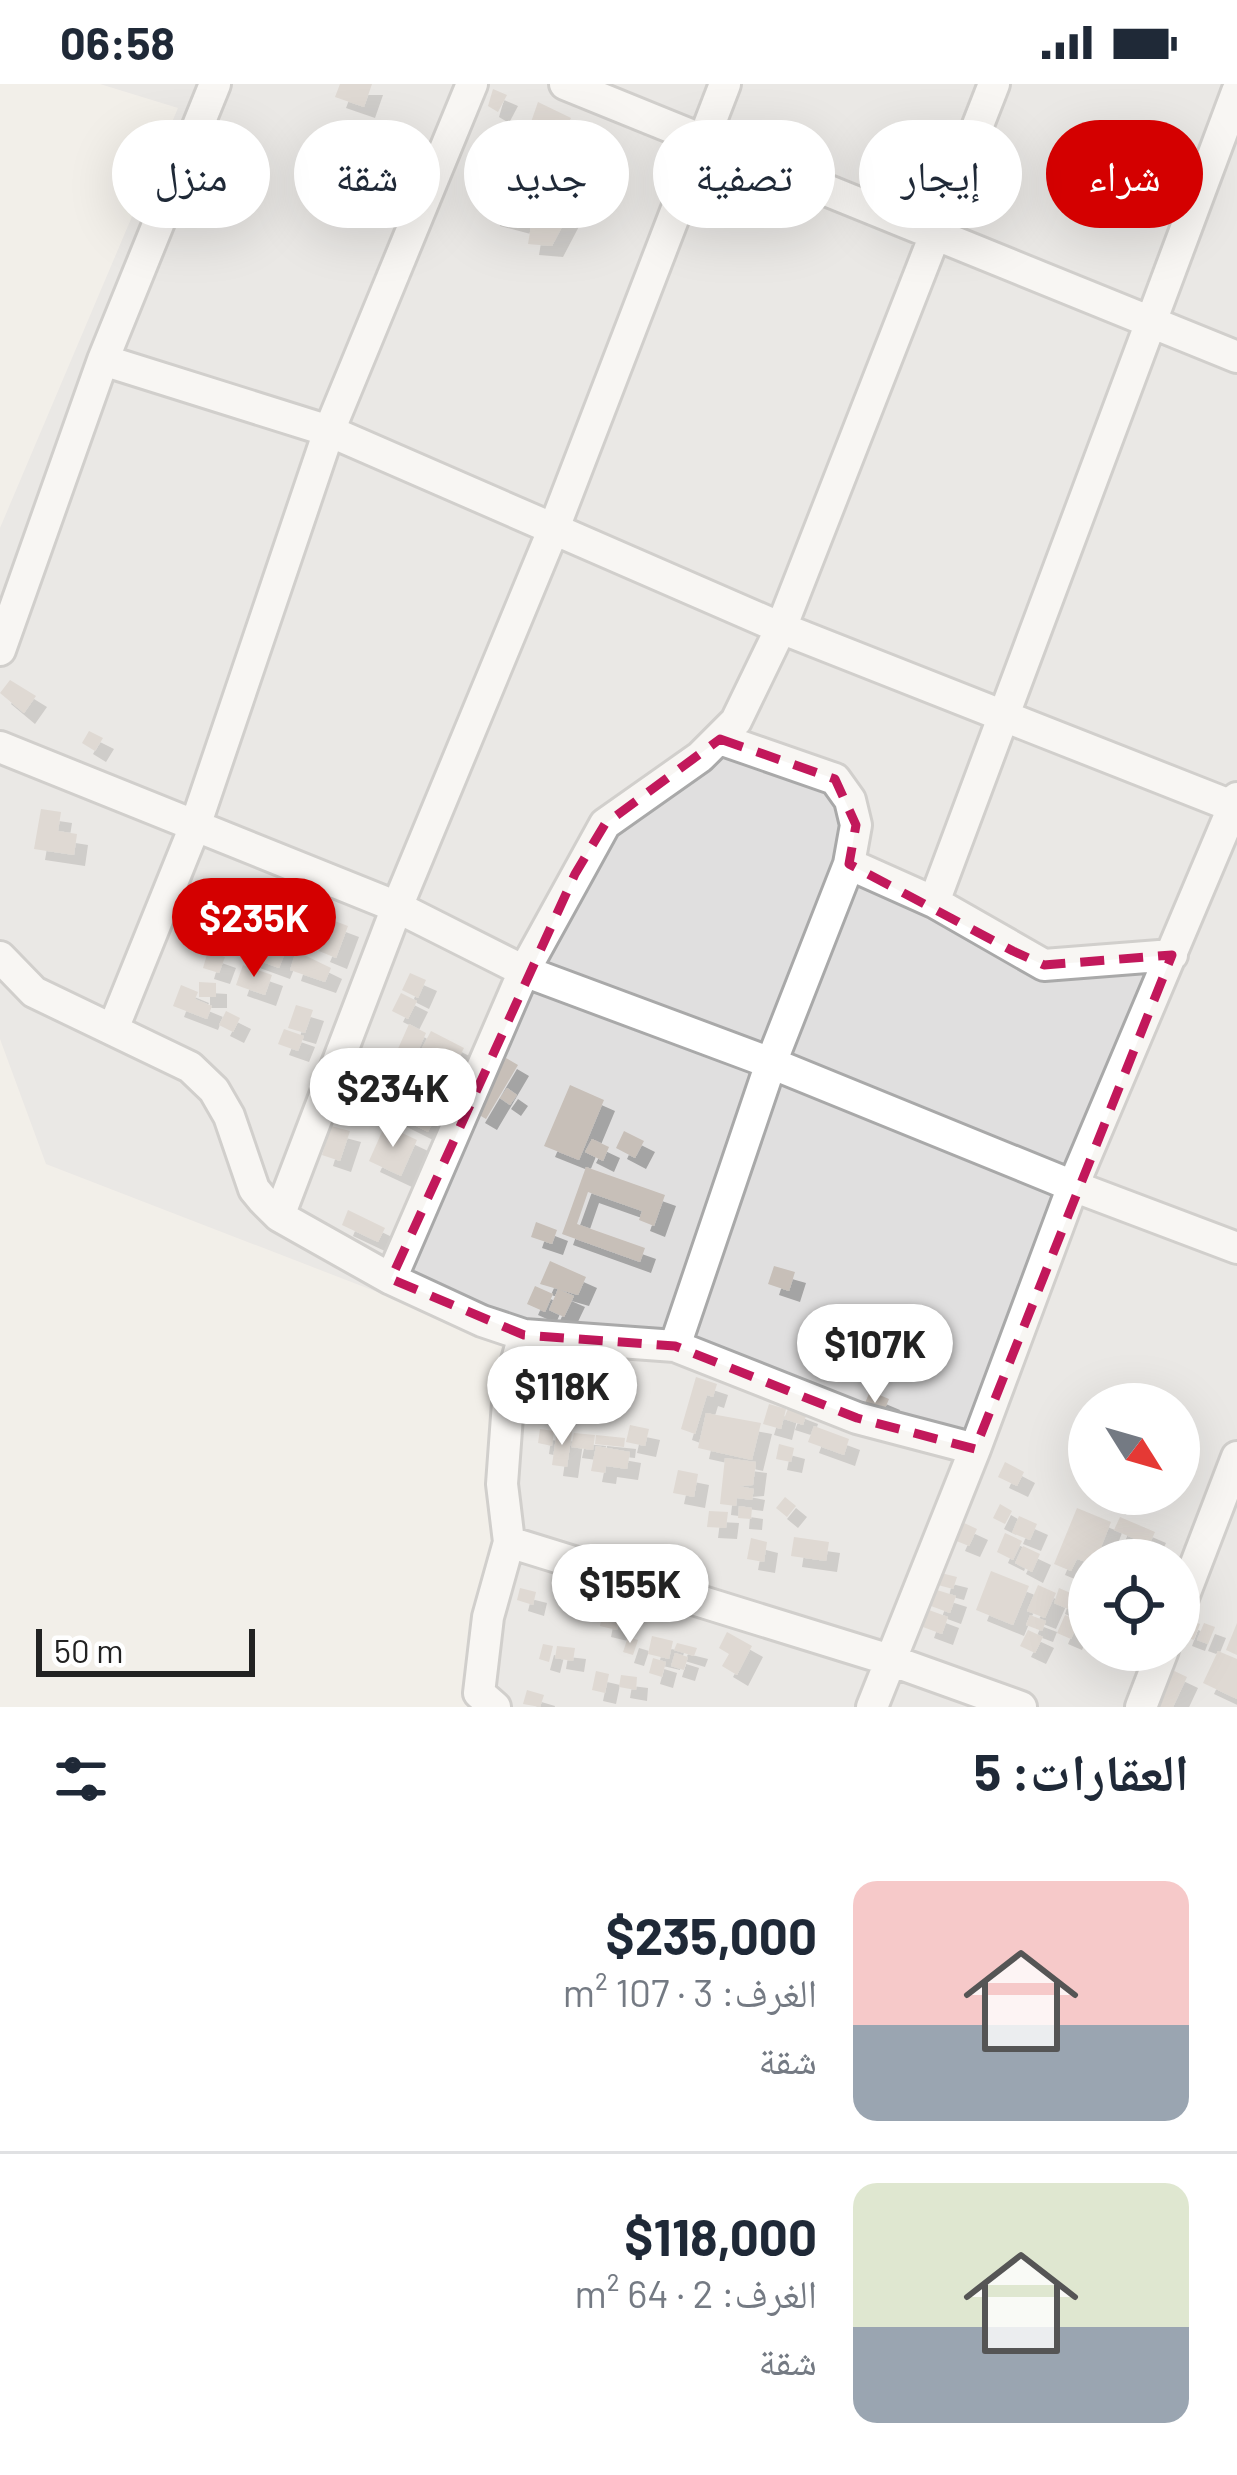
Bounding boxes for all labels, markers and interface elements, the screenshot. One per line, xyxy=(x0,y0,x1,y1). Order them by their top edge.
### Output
text: 06:58 xyxy=(60,15,175,69)
chip: منزل xyxy=(112,120,270,228)
chip: شقة xyxy=(294,120,440,228)
chip: جديد xyxy=(464,120,629,228)
chip: تصفية xyxy=(653,120,835,228)
chip: إيجار xyxy=(859,120,1022,228)
chip: شراء xyxy=(1046,120,1203,228)
pin: $235K xyxy=(170,878,338,980)
text: $235K xyxy=(199,893,309,940)
pin: $234K xyxy=(309,1048,477,1150)
text: $234K xyxy=(337,1063,449,1110)
pin: $107K xyxy=(791,1304,959,1406)
text: $107K xyxy=(824,1319,926,1366)
pin: $118K xyxy=(478,1346,646,1448)
text: $118K xyxy=(514,1361,610,1408)
north arrow xyxy=(1068,1383,1200,1515)
map controls xyxy=(1068,1383,1200,1671)
button: locate xyxy=(1068,1539,1200,1671)
pin: $155K xyxy=(546,1544,714,1646)
text: $155K xyxy=(579,1559,681,1606)
scale bar xyxy=(36,1623,255,1676)
text: 50 m xyxy=(54,1630,124,1670)
text: العقارات: 5 xyxy=(974,1740,1189,1801)
icon: filters xyxy=(48,1746,114,1812)
text: $235,000 xyxy=(606,1904,817,1965)
icon: home xyxy=(949,1929,1093,2073)
text: الغرف: 3 · 107 m² xyxy=(563,1968,817,2015)
text: شقة xyxy=(759,2035,817,2082)
text: $118,000 xyxy=(624,2205,817,2266)
icon: home xyxy=(949,2231,1093,2375)
text: الغرف: 2 · 64 m² xyxy=(574,2269,817,2316)
text: شقة xyxy=(759,2336,817,2383)

